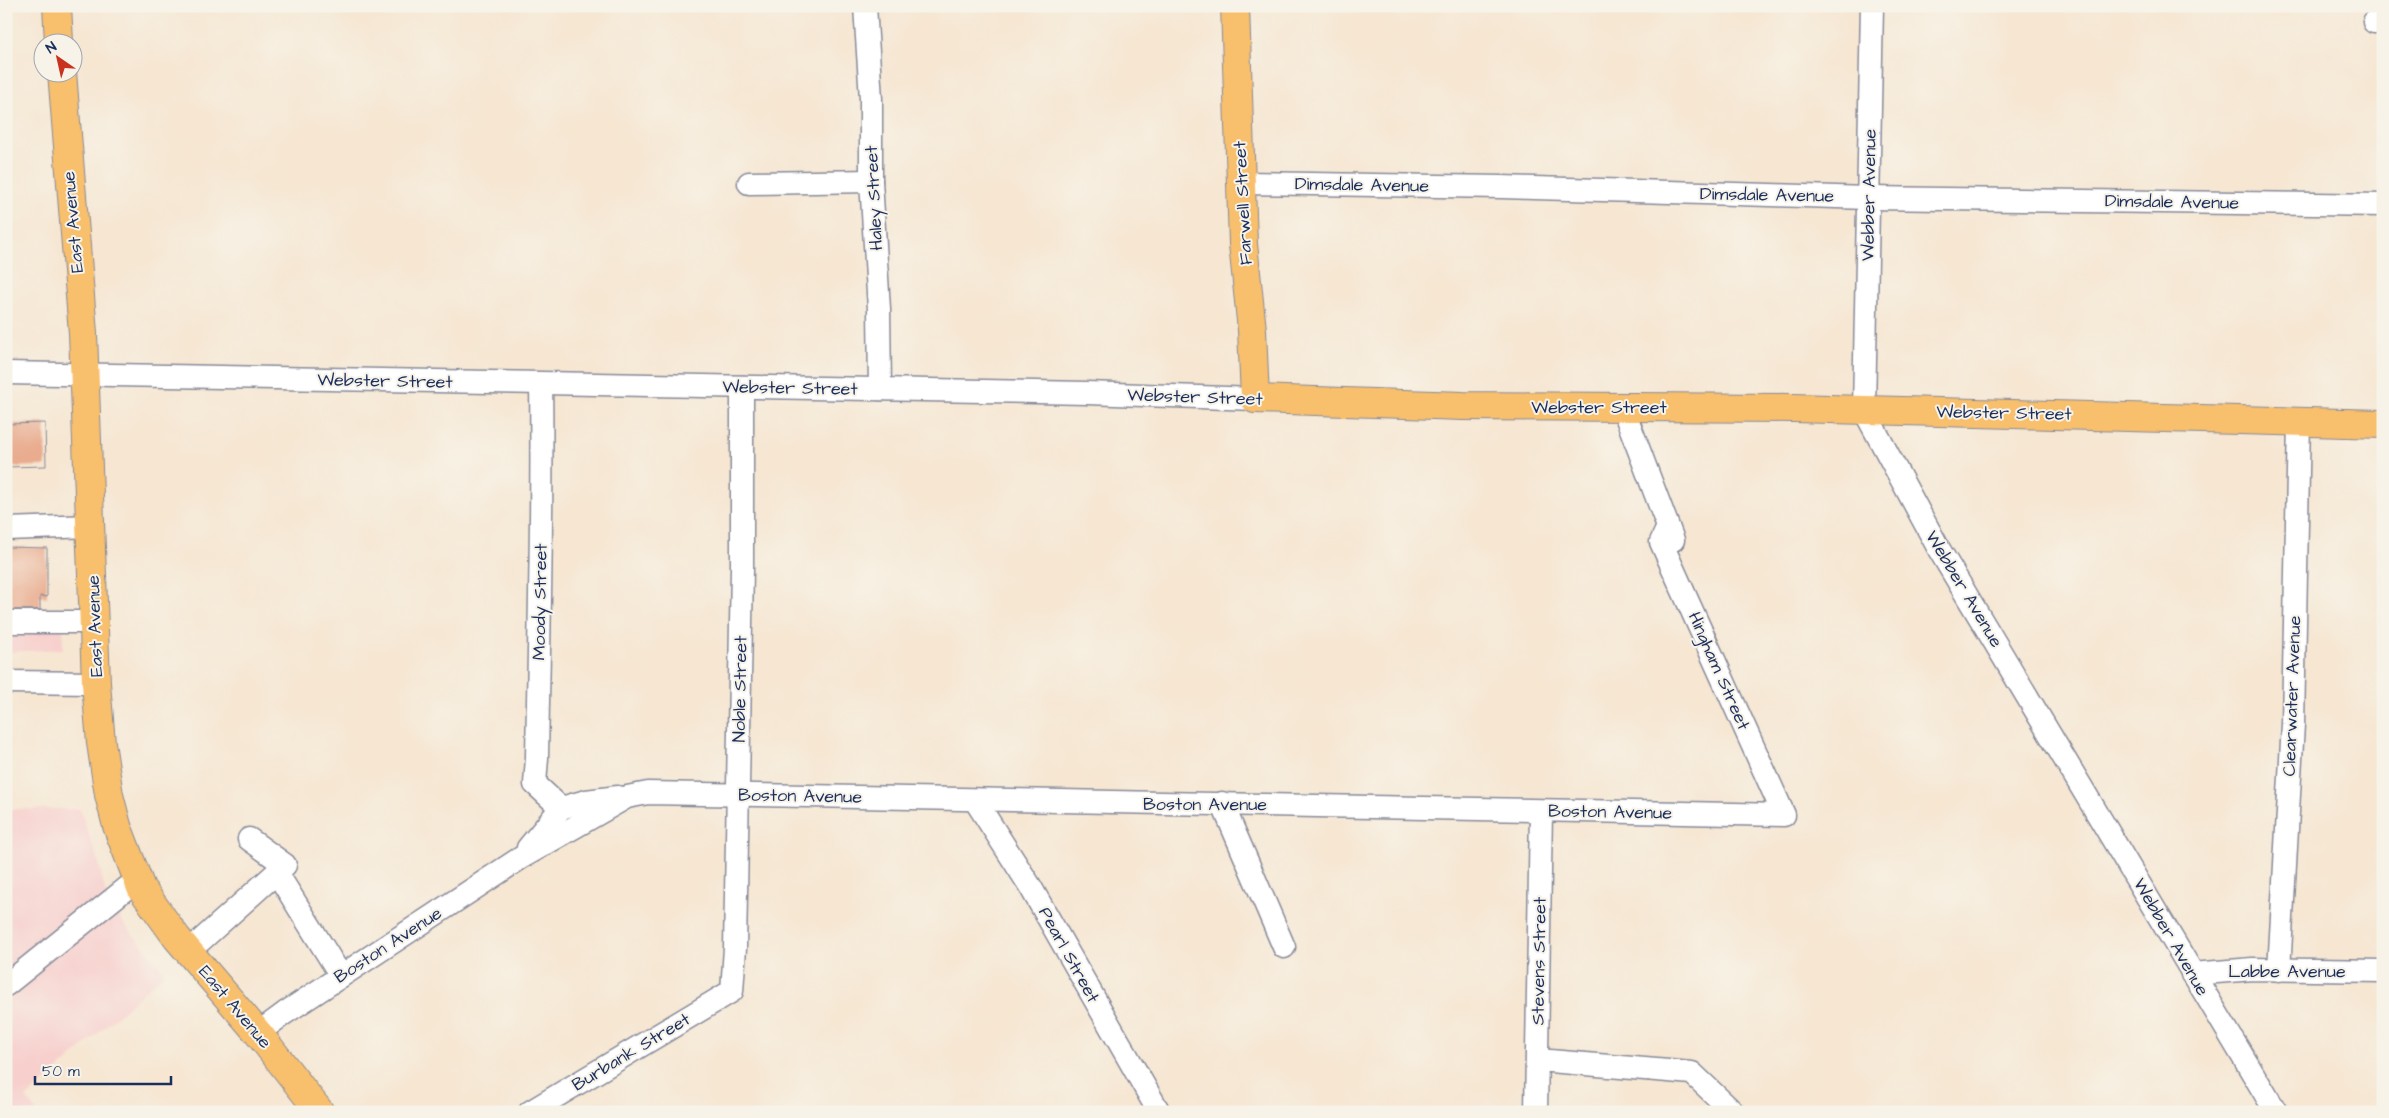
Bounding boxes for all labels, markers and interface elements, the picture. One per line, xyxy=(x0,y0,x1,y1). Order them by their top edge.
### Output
north arrow xyxy=(32,32,82,82)
text: N xyxy=(42,37,61,59)
street label: Webber Avenue xyxy=(1855,128,1883,261)
street label: Farwell Street xyxy=(1227,140,1259,266)
street label: Haley Street xyxy=(859,144,890,251)
street label: East Avenue xyxy=(56,170,90,274)
street label: Dimsdale Avenue xyxy=(1295,171,1430,199)
street label: Dimsdale Avenue xyxy=(1700,181,1835,209)
street label: Dimsdale Avenue xyxy=(2105,188,2240,216)
street label: Webster Street xyxy=(317,367,454,395)
street label: Webster Street xyxy=(722,374,859,402)
street label: Webster Street xyxy=(1127,382,1264,412)
street label: Webster Street xyxy=(1531,395,1667,420)
street label: Webster Street xyxy=(1936,399,2073,427)
street label: Webber Avenue xyxy=(1919,526,2009,652)
street label: Moody Street xyxy=(526,543,555,661)
street label: East Avenue xyxy=(81,574,109,677)
street label: Hingham Street xyxy=(1681,608,1756,735)
street label: Clearwater Avenue xyxy=(2277,615,2307,777)
street label: Noble Street xyxy=(727,635,753,743)
street label: Boston Avenue xyxy=(738,782,862,810)
street label: Boston Avenue xyxy=(1143,792,1267,817)
street label: Boston Avenue xyxy=(1548,798,1672,826)
street label: Webber Avenue xyxy=(2127,873,2215,1001)
street label: Stevens Street xyxy=(1525,896,1553,1025)
street label: Boston Avenue xyxy=(329,901,447,989)
street label: Pearl Street xyxy=(1032,903,1106,1008)
street label: Labbe Avenue xyxy=(2228,959,2346,984)
street label: East Avenue xyxy=(193,960,277,1054)
street label: Burbank Street xyxy=(567,1006,695,1097)
scale bar xyxy=(35,1053,171,1085)
text: 50 m xyxy=(42,1061,80,1082)

